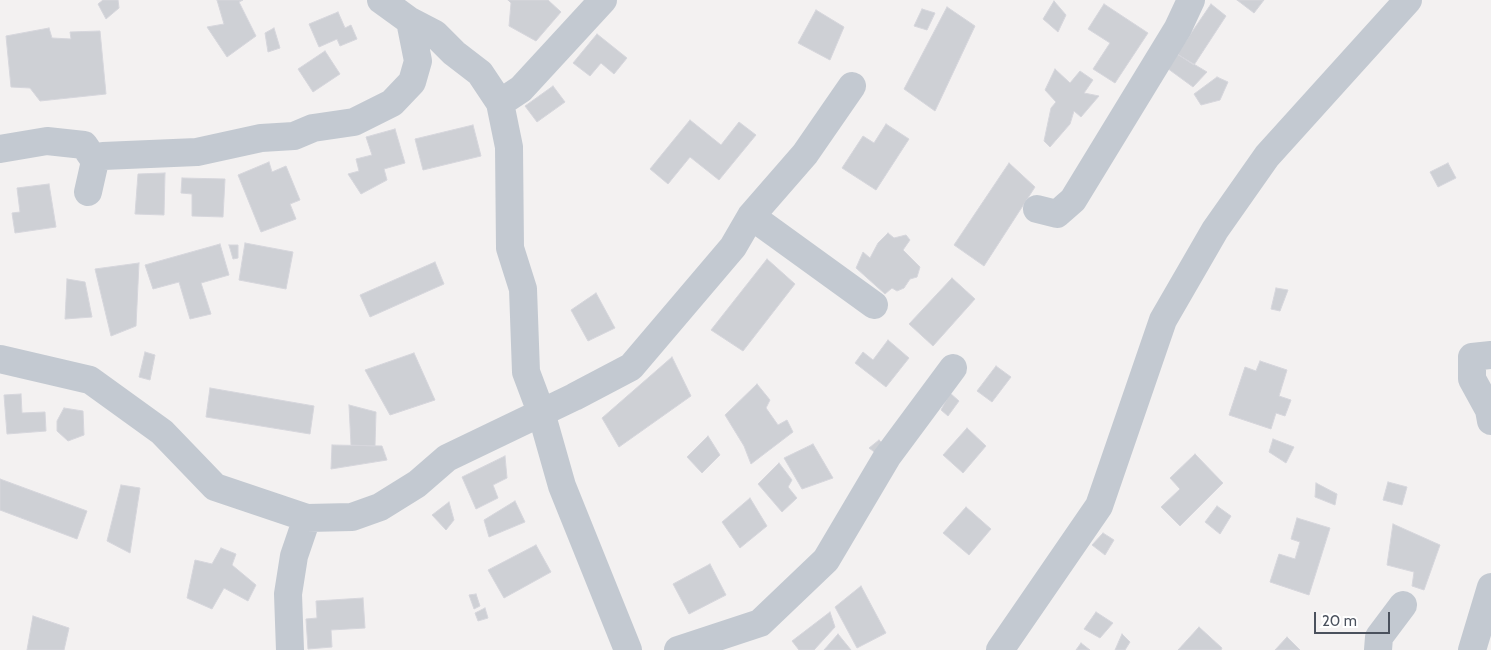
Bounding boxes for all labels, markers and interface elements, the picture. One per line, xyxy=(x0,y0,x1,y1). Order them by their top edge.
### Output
scale bar xyxy=(1316,602,1392,634)
text: 20 m xyxy=(1322,612,1357,630)

